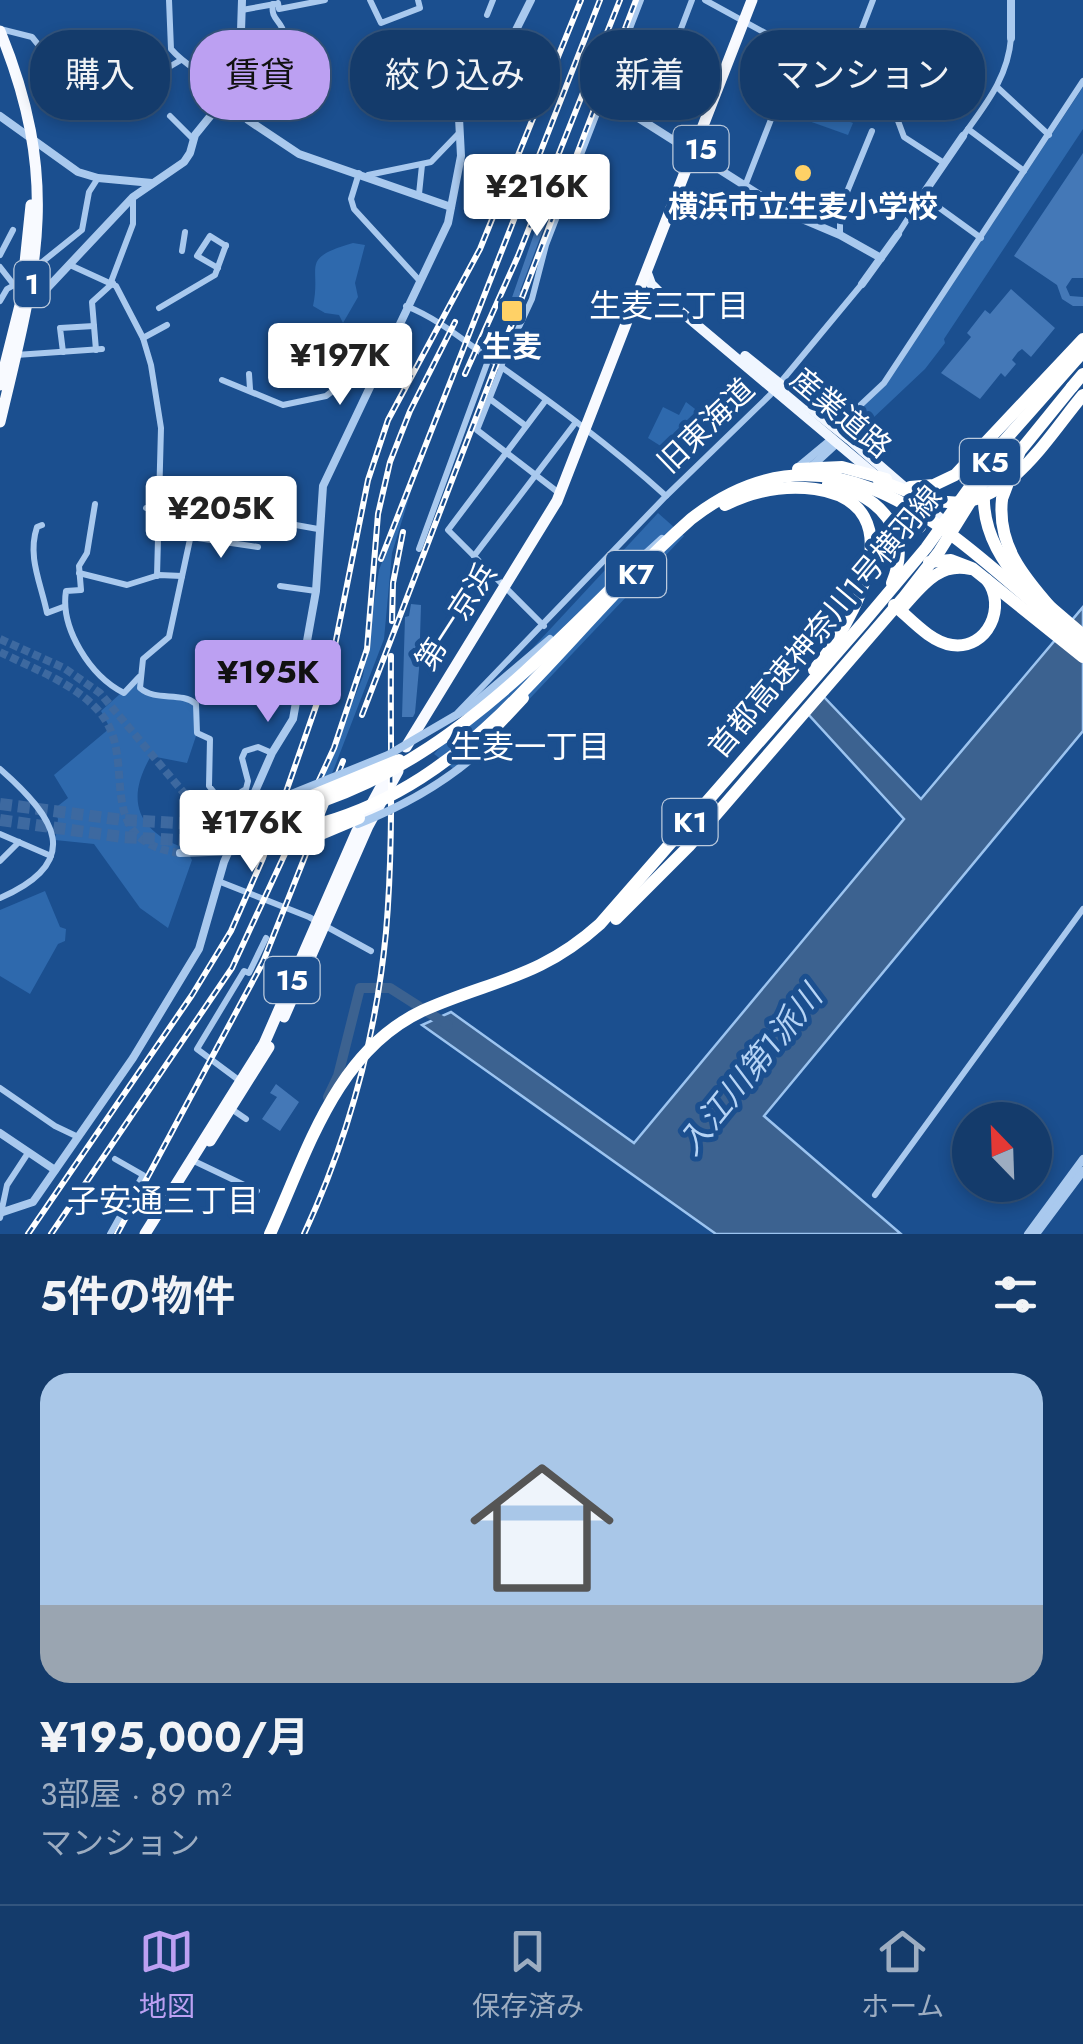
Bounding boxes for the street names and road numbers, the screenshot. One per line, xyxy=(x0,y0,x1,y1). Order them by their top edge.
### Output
road number: 15 xyxy=(674,126,728,172)
road number: 1 xyxy=(15,261,50,307)
street label: 産業道路 xyxy=(782,358,901,468)
street label: 旧東海道 xyxy=(648,368,764,483)
road number: K5 xyxy=(960,439,1020,485)
street label: 首都高速神奈川1号横羽線 xyxy=(698,476,951,767)
road number: K7 xyxy=(606,551,666,597)
street label: 第一京浜 xyxy=(405,555,506,679)
road number: K1 xyxy=(662,799,718,845)
road number: 15 xyxy=(264,957,320,1003)

